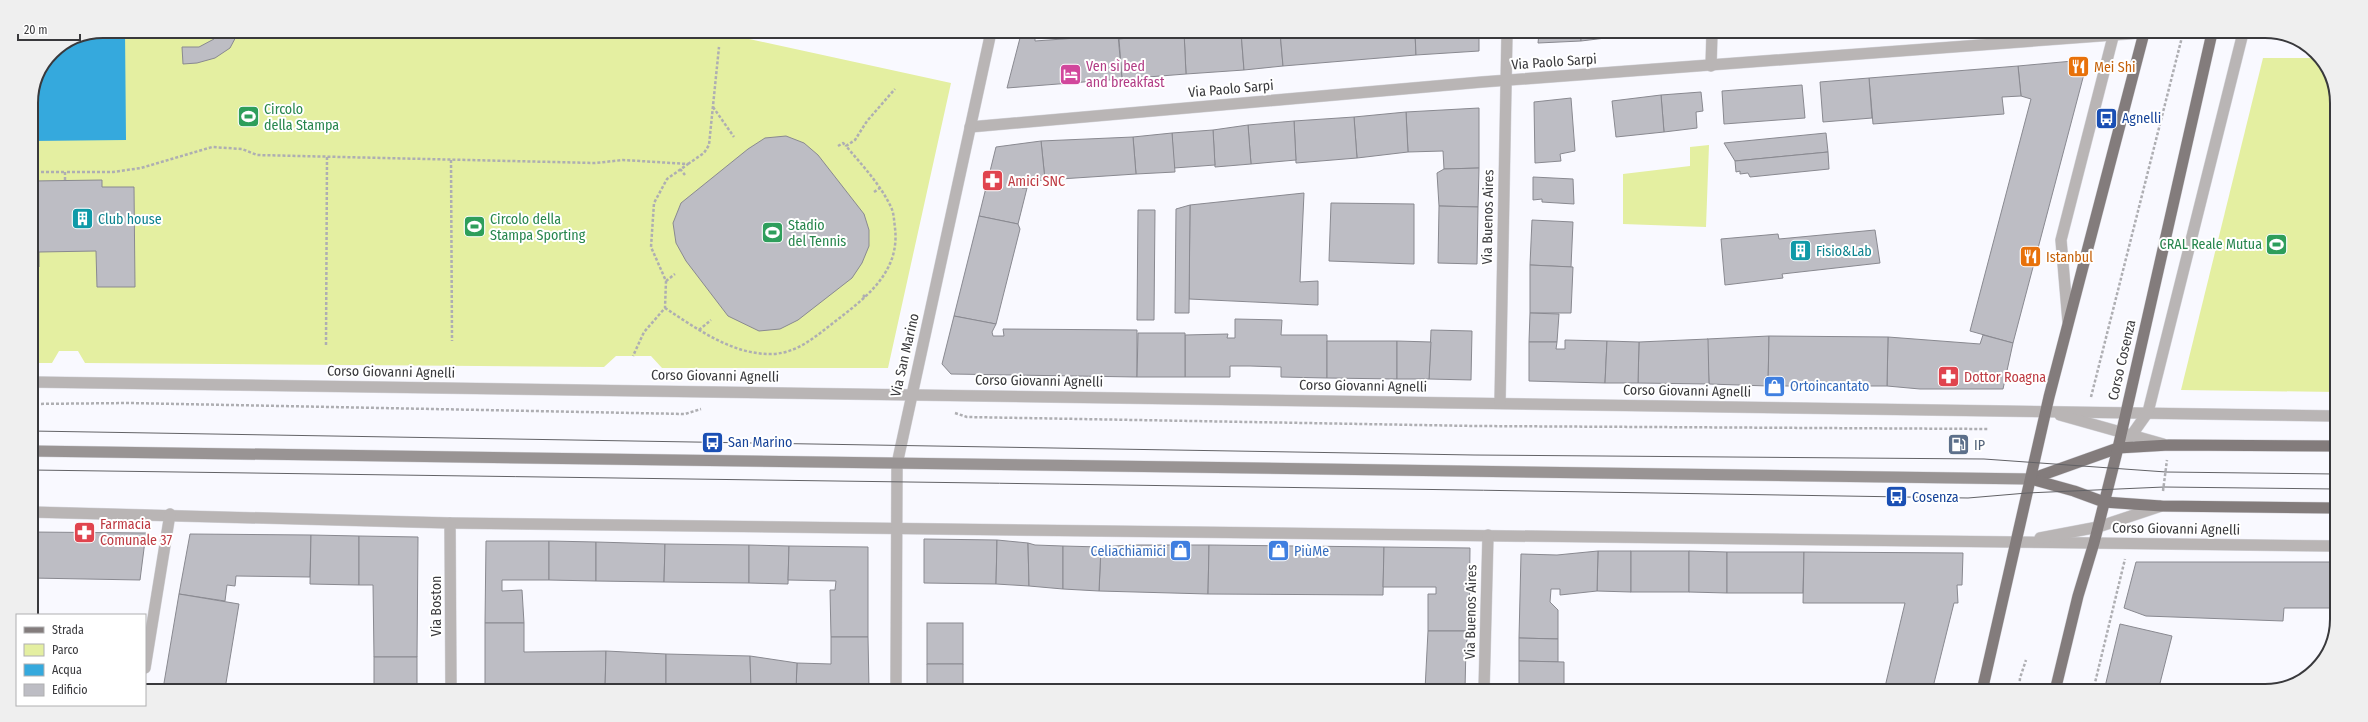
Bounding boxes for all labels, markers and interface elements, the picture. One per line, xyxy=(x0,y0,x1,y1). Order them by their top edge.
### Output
scale bar xyxy=(18,16,80,42)
text: 20 m xyxy=(24,23,48,37)
street label: Via Paolo Sarpi xyxy=(1511,51,1597,73)
restaurant icon: Mei Shi xyxy=(2066,54,2092,80)
place label: Ven sì bed and breakfast xyxy=(1086,58,1165,91)
place label: Mei Shi xyxy=(2094,59,2136,76)
hotel icon: Ven sì bed and breakfast xyxy=(1058,61,1084,87)
street label: Via Paolo Sarpi xyxy=(1188,77,1274,101)
place label: Circolo della Stampa xyxy=(264,101,339,134)
sports icon: Circolo della Stampa xyxy=(235,104,261,130)
bus stop icon: Agnelli xyxy=(2093,105,2119,131)
place label: Agnelli xyxy=(2122,110,2161,127)
pharmacy icon: Amici SNC xyxy=(980,168,1006,194)
street label: Via Buenos Aires xyxy=(1479,169,1497,265)
place label: Amici SNC xyxy=(1008,173,1065,190)
building icon: Club house xyxy=(70,206,96,232)
place label: Club house xyxy=(98,211,162,228)
place label: Circolo della Stampa Sporting xyxy=(490,211,586,244)
sports icon: Circolo della Stampa Sporting xyxy=(462,214,488,240)
place label: Stadio del Tennis xyxy=(788,217,846,250)
sports icon: Stadio del Tennis xyxy=(760,220,786,246)
sports icon: CRAL Reale Mutua xyxy=(2264,231,2290,257)
place label: CRAL Reale Mutua xyxy=(2160,236,2262,253)
building icon: Fisio&Lab xyxy=(1787,238,1813,264)
place label: Fisio&Lab xyxy=(1816,243,1872,260)
restaurant icon: Istanbul xyxy=(2018,244,2044,270)
place label: Istanbul xyxy=(2046,249,2093,266)
street label: Via San Marino xyxy=(887,312,923,398)
street label: Corso Cosenza xyxy=(2104,318,2140,402)
street label: Corso Giovanni Agnelli xyxy=(327,362,455,382)
pharmacy icon: Dottor Roagna xyxy=(1935,364,1961,390)
street label: Corso Giovanni Agnelli xyxy=(651,366,779,386)
place label: Dottor Roagna xyxy=(1964,369,2046,386)
street label: Corso Giovanni Agnelli xyxy=(975,371,1103,391)
shop icon: Ortoincantato xyxy=(1762,373,1788,399)
street label: Corso Giovanni Agnelli xyxy=(1299,376,1427,396)
place label: Ortoincantato xyxy=(1790,378,1869,395)
street label: Corso Giovanni Agnelli xyxy=(1623,381,1751,401)
bus stop icon: San Marino xyxy=(700,429,726,455)
fuel station icon: IP xyxy=(1945,432,1971,458)
place label: San Marino xyxy=(728,434,792,451)
place label: IP xyxy=(1974,437,1985,454)
bus stop icon: Cosenza xyxy=(1884,484,1910,510)
place label: Cosenza xyxy=(1912,489,1959,506)
place label: Farmacia Comunale 37 xyxy=(100,516,172,549)
pharmacy icon: Farmacia Comunale 37 xyxy=(71,519,97,545)
street label: Corso Giovanni Agnelli xyxy=(2112,519,2240,539)
shop icon: Celiachiamici xyxy=(1168,538,1194,564)
shop icon: PiùMe xyxy=(1266,538,1292,564)
place label: Celiachiamici xyxy=(1091,543,1166,560)
place label: PiùMe xyxy=(1294,543,1329,560)
street label: Via Buenos Aires xyxy=(1462,564,1480,660)
street label: Via Boston xyxy=(428,576,445,636)
legend xyxy=(16,614,146,706)
text: Strada xyxy=(52,623,84,637)
text: Parco xyxy=(52,643,79,657)
text: Acqua xyxy=(52,663,82,677)
text: Edificio xyxy=(52,683,88,697)

